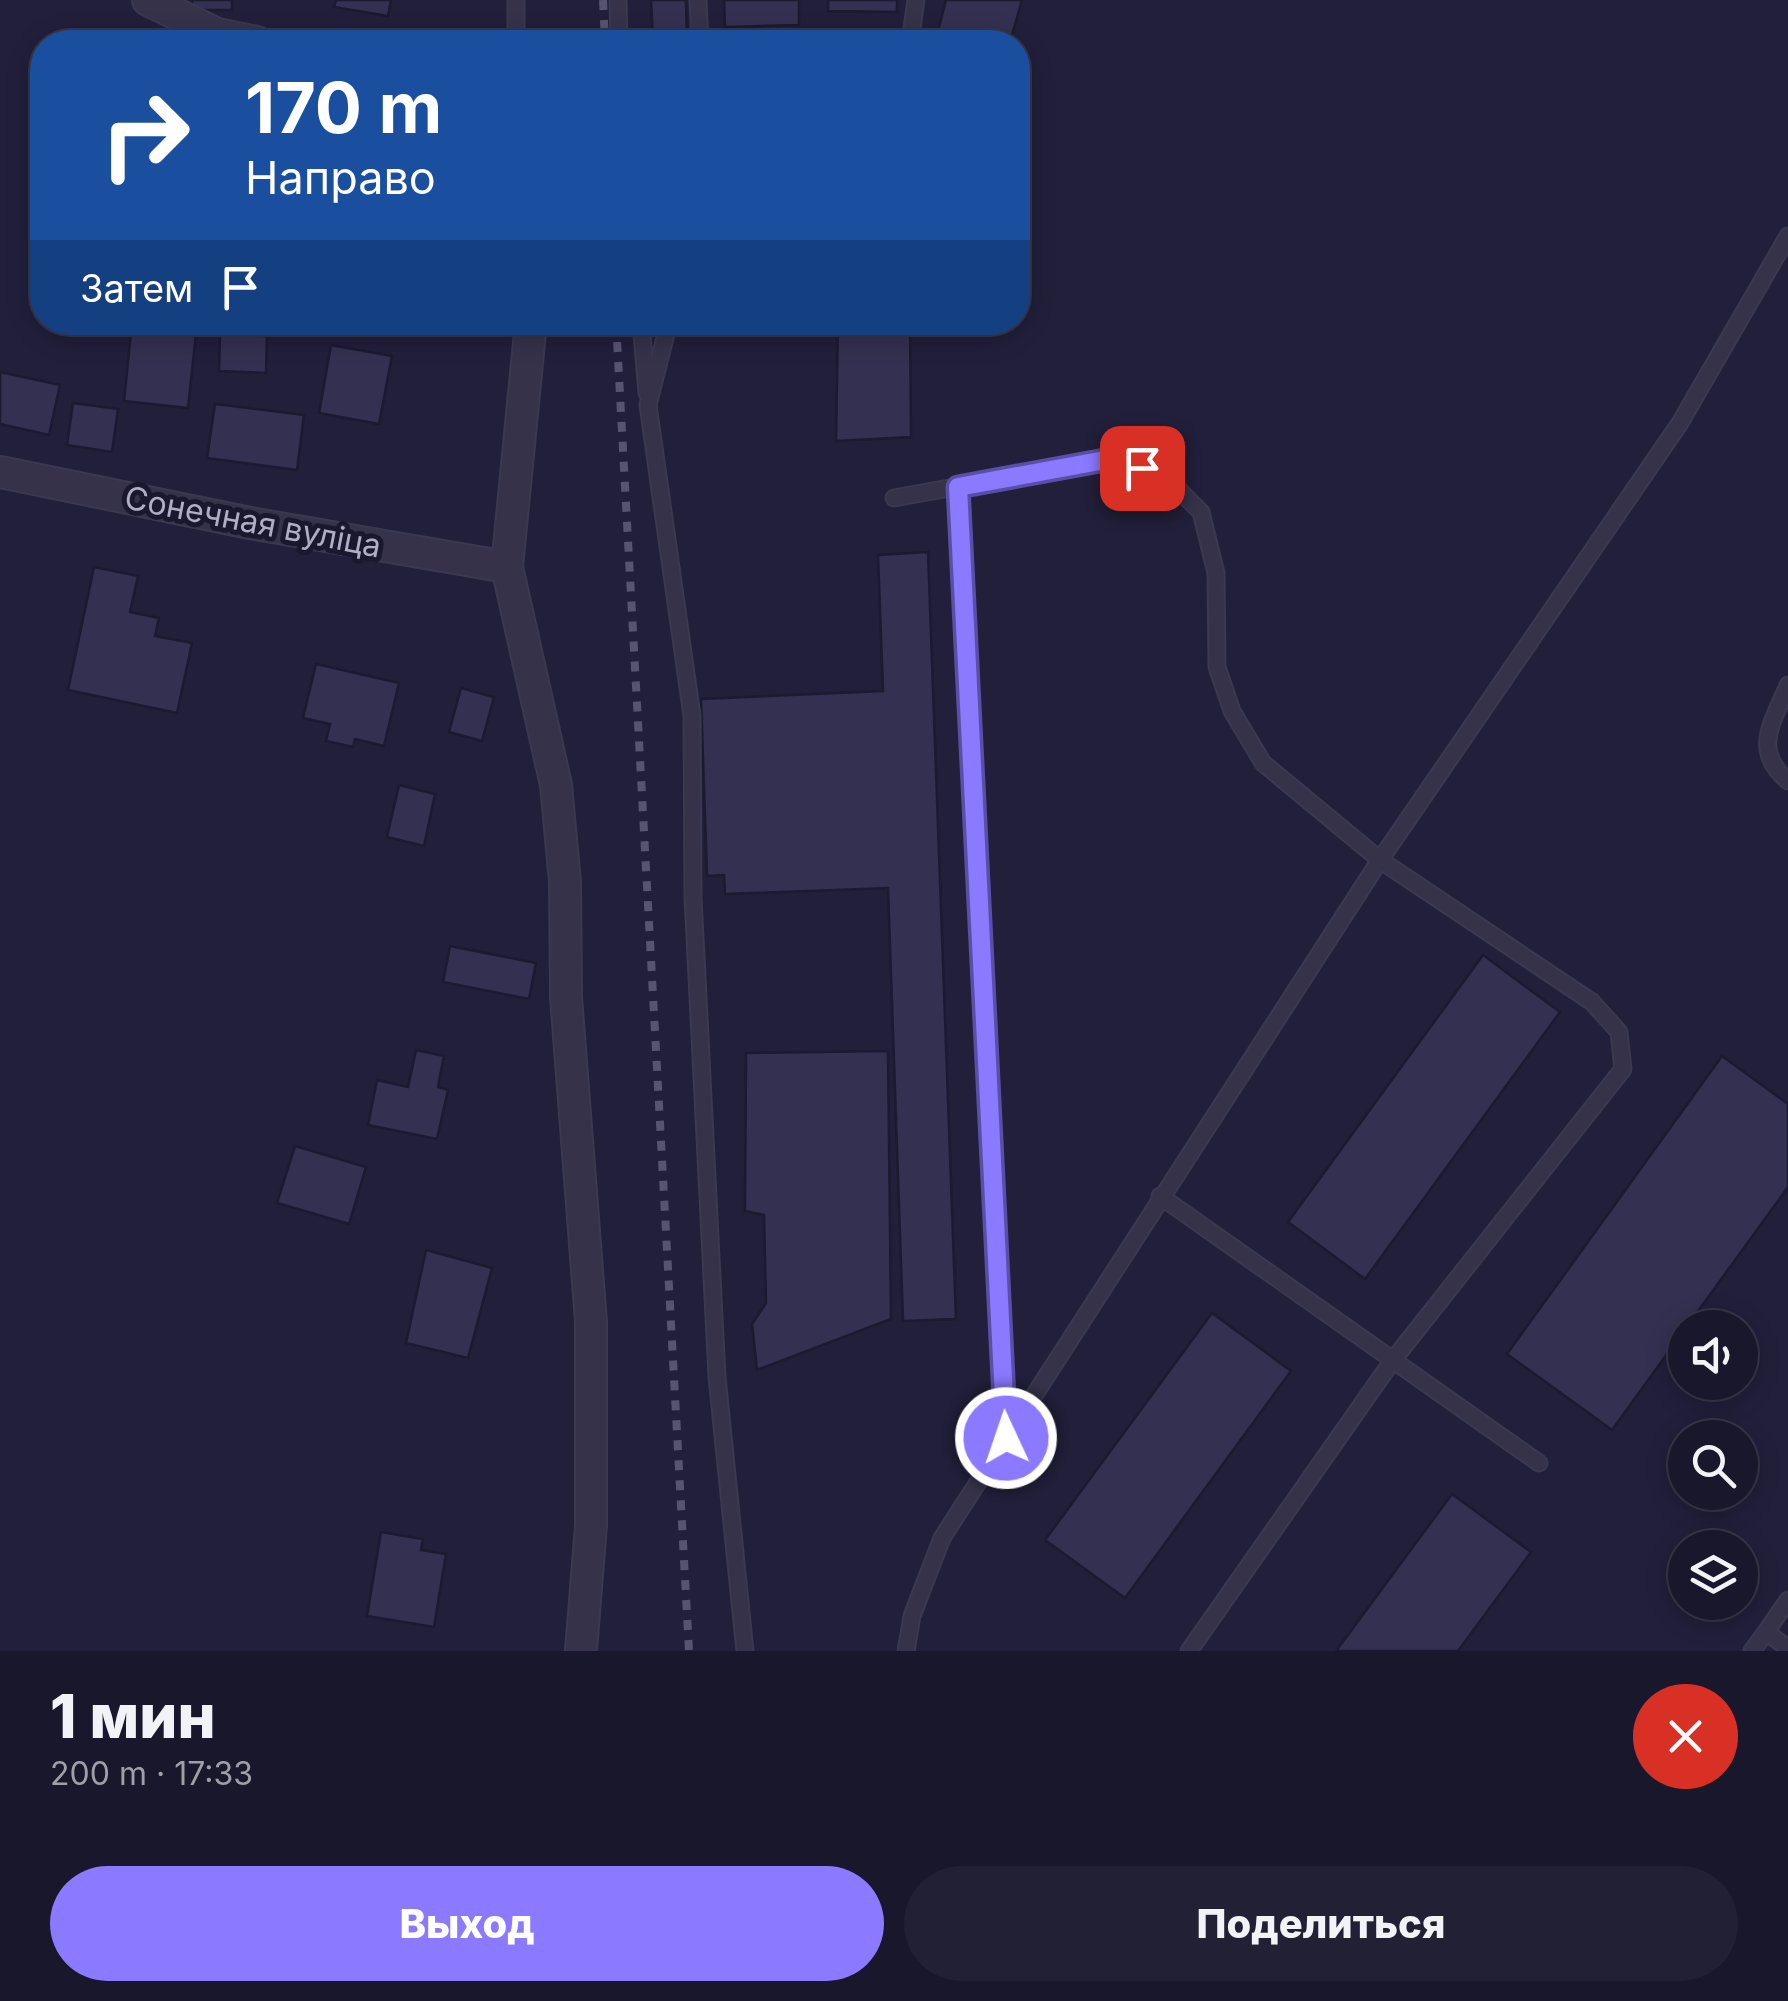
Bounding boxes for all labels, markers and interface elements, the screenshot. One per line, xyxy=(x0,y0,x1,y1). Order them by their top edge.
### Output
text: 170 m xyxy=(245,65,442,150)
icon: right xyxy=(80,70,210,200)
text: Направо xyxy=(245,150,436,205)
icon: arrive xyxy=(213,260,268,315)
text: Затем xyxy=(80,265,193,311)
pin xyxy=(1100,426,1185,511)
icon: arrive xyxy=(1115,441,1170,496)
street label: Сонечная вуліца xyxy=(122,478,385,565)
map controls xyxy=(1668,1310,1758,1620)
button: sound xyxy=(1668,1310,1758,1400)
position arrow xyxy=(954,1386,1058,1490)
button: search xyxy=(1668,1420,1758,1510)
button: layers xyxy=(1668,1530,1758,1620)
text: 1 мин xyxy=(50,1680,216,1752)
button: close xyxy=(1633,1684,1738,1789)
text: 200 m · 17:33 xyxy=(50,1754,253,1793)
button: Выход xyxy=(50,1866,884,1981)
button: Поделиться xyxy=(904,1866,1738,1981)

